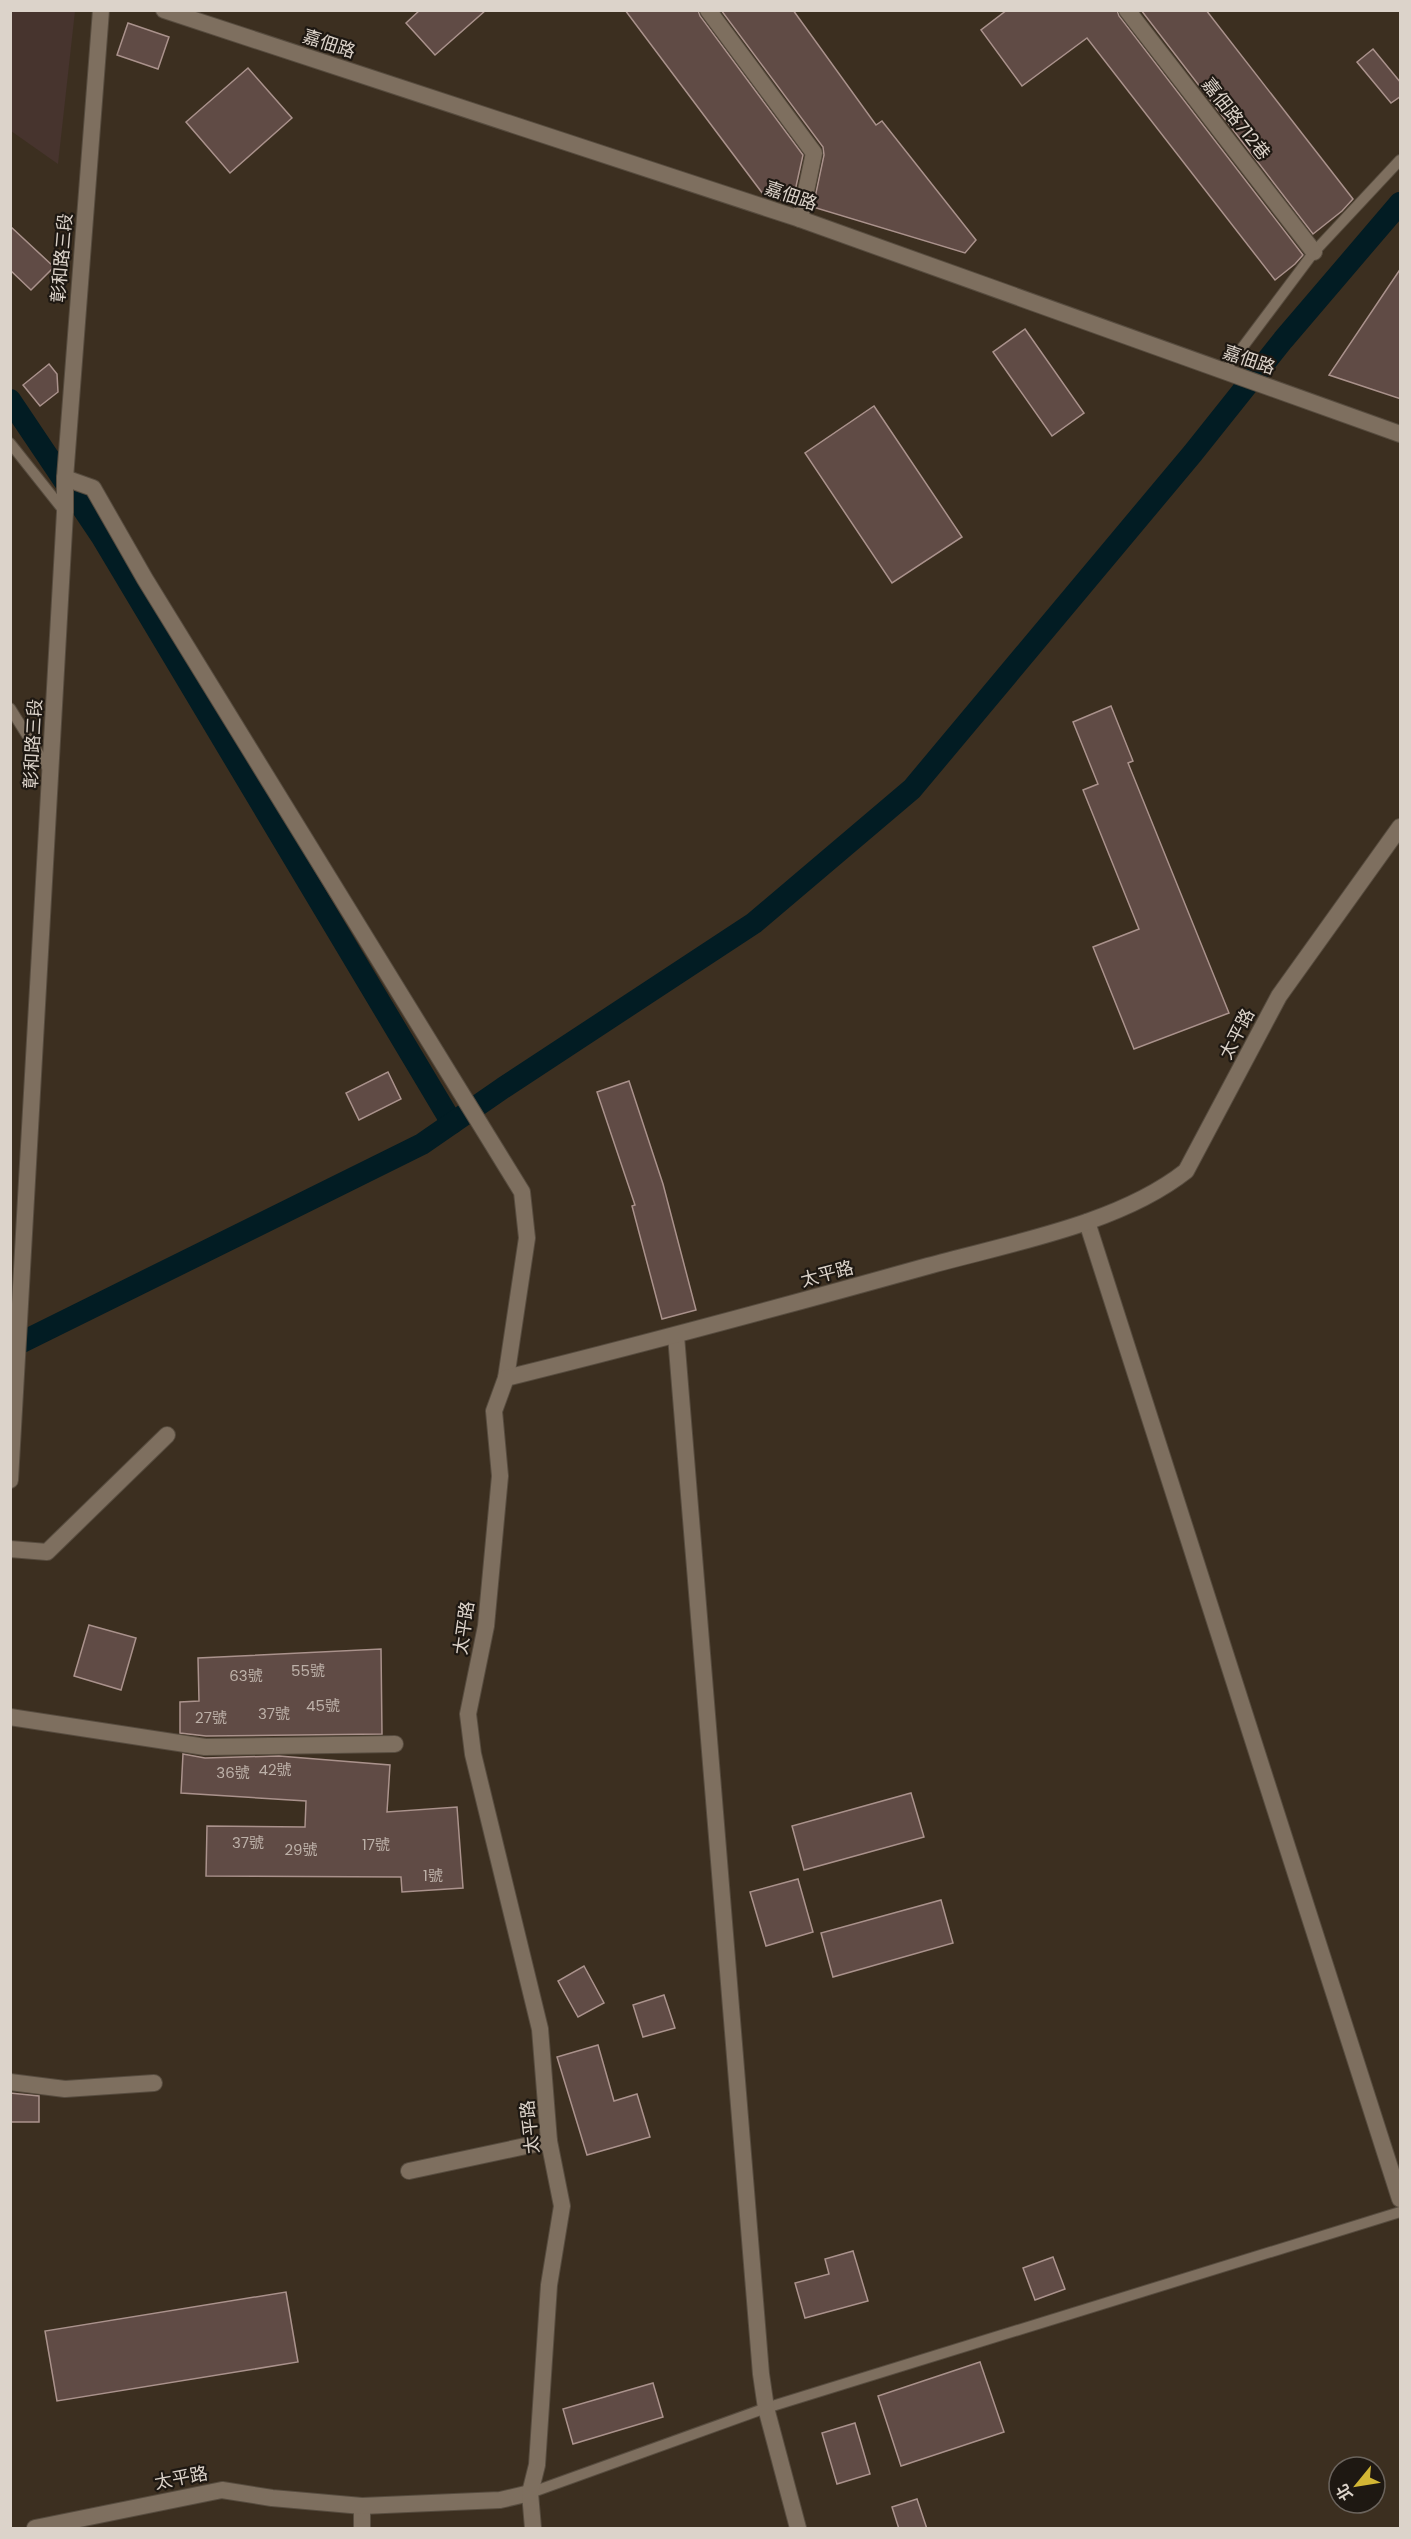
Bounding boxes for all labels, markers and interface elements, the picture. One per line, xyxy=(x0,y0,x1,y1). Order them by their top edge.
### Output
street label: 嘉佃路 xyxy=(300,23,359,64)
street label: 嘉佃路712巷 xyxy=(1196,72,1276,165)
street label: 嘉佃路 xyxy=(762,175,821,216)
street label: 彰和路三段 xyxy=(45,212,78,304)
street label: 嘉佃路 xyxy=(1220,339,1279,380)
street label: 彰和路三段 xyxy=(18,698,47,790)
street label: 太平路 xyxy=(1213,1004,1260,1064)
street label: 太平路 xyxy=(798,1254,856,1293)
street label: 太平路 xyxy=(447,1599,480,1656)
house number: 55號 xyxy=(291,1660,325,1681)
house number: 63號 xyxy=(229,1665,263,1686)
house number: 45號 xyxy=(306,1695,340,1716)
house number: 37號 xyxy=(258,1703,290,1724)
house number: 27號 xyxy=(195,1707,227,1728)
house number: 42號 xyxy=(258,1759,292,1780)
house number: 36號 xyxy=(216,1762,250,1783)
house number: 37號 xyxy=(232,1832,264,1853)
house number: 17號 xyxy=(362,1834,390,1855)
house number: 29號 xyxy=(284,1839,318,1860)
house number: 1號 xyxy=(423,1865,443,1886)
street label: 太平路 xyxy=(514,2099,545,2155)
north arrow xyxy=(1327,2455,1387,2515)
street label: 太平路 xyxy=(152,2460,210,2495)
text: 北 xyxy=(1330,2480,1358,2505)

